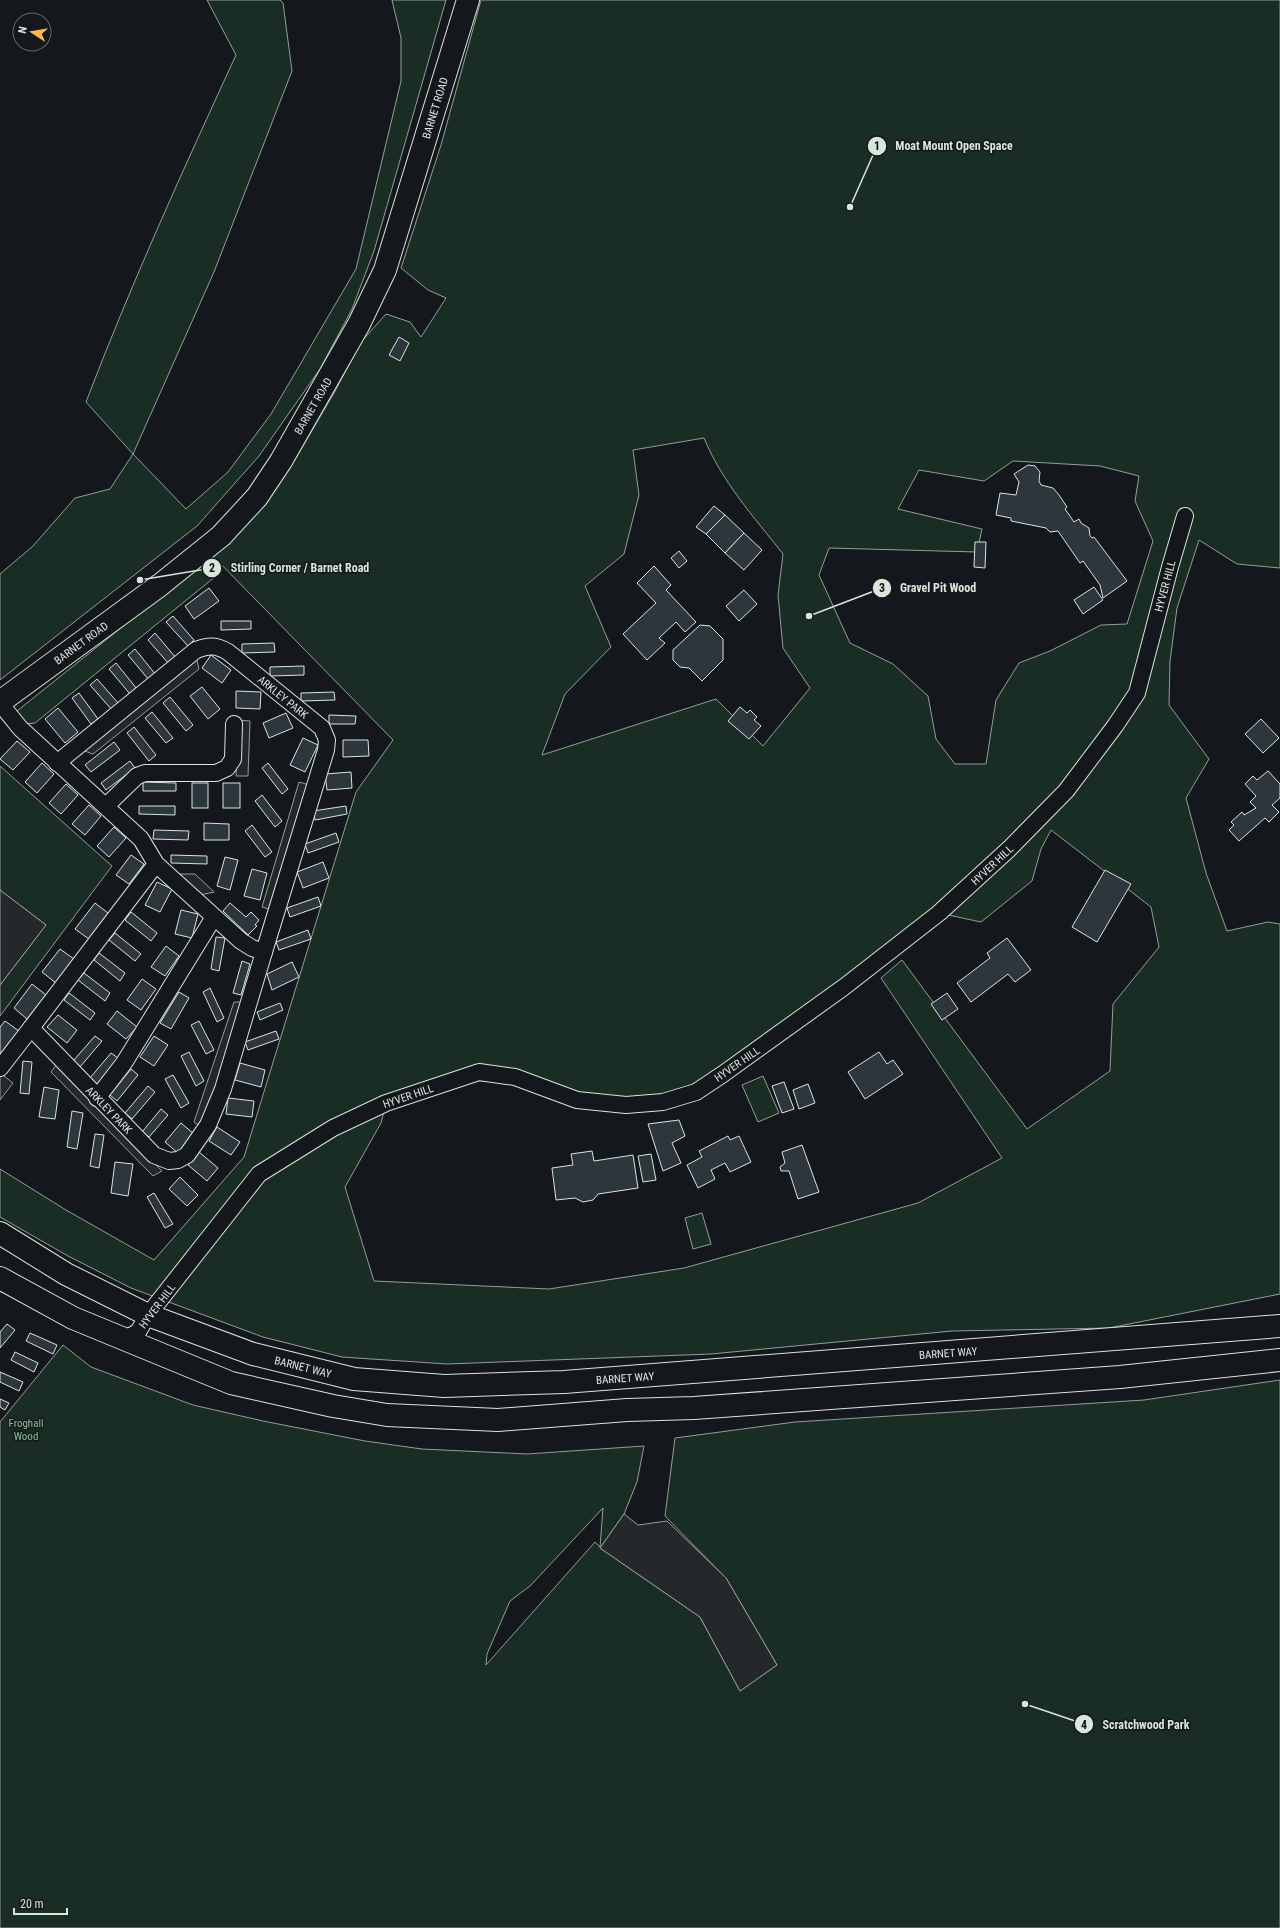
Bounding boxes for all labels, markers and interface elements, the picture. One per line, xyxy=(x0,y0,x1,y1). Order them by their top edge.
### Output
north arrow xyxy=(12,12,52,52)
text: N xyxy=(16,25,30,35)
street label: BARNET ROAD xyxy=(420,76,451,140)
callout: Moat Mount Open Space xyxy=(867,134,1020,158)
text: 1 xyxy=(874,139,880,153)
text: Moat Mount Open Space xyxy=(895,139,1013,153)
street label: BARNET ROAD xyxy=(292,375,335,437)
callout: Stirling Corner / Barnet Road xyxy=(202,556,377,580)
street label: HYVER HILL xyxy=(1152,559,1179,613)
text: 2 xyxy=(209,561,215,575)
text: Stirling Corner / Barnet Road xyxy=(231,561,369,575)
callout: Gravel Pit Wood xyxy=(872,576,984,600)
text: 3 xyxy=(879,581,885,595)
text: Gravel Pit Wood xyxy=(900,581,976,595)
street label: BARNET ROAD xyxy=(52,619,111,667)
street label: ARKLEY PARK xyxy=(255,673,310,722)
street label: HYVER HILL xyxy=(969,843,1016,888)
street label: HYVER HILL xyxy=(712,1044,763,1085)
street label: HYVER HILL xyxy=(381,1082,435,1111)
street label: ARKLEY PARK xyxy=(83,1084,134,1137)
street label: HYVER HILL xyxy=(136,1281,178,1331)
street label: BARNET WAY xyxy=(918,1345,978,1362)
street label: BARNET WAY xyxy=(273,1354,333,1381)
street label: BARNET WAY xyxy=(595,1370,655,1387)
park label: Froghall Wood xyxy=(9,1417,43,1443)
callout: Scratchwood Park xyxy=(1074,1712,1197,1736)
text: 4 xyxy=(1081,1718,1087,1732)
text: Scratchwood Park xyxy=(1103,1718,1190,1732)
scale bar xyxy=(14,1890,67,1916)
text: 20 m xyxy=(20,1897,44,1911)

